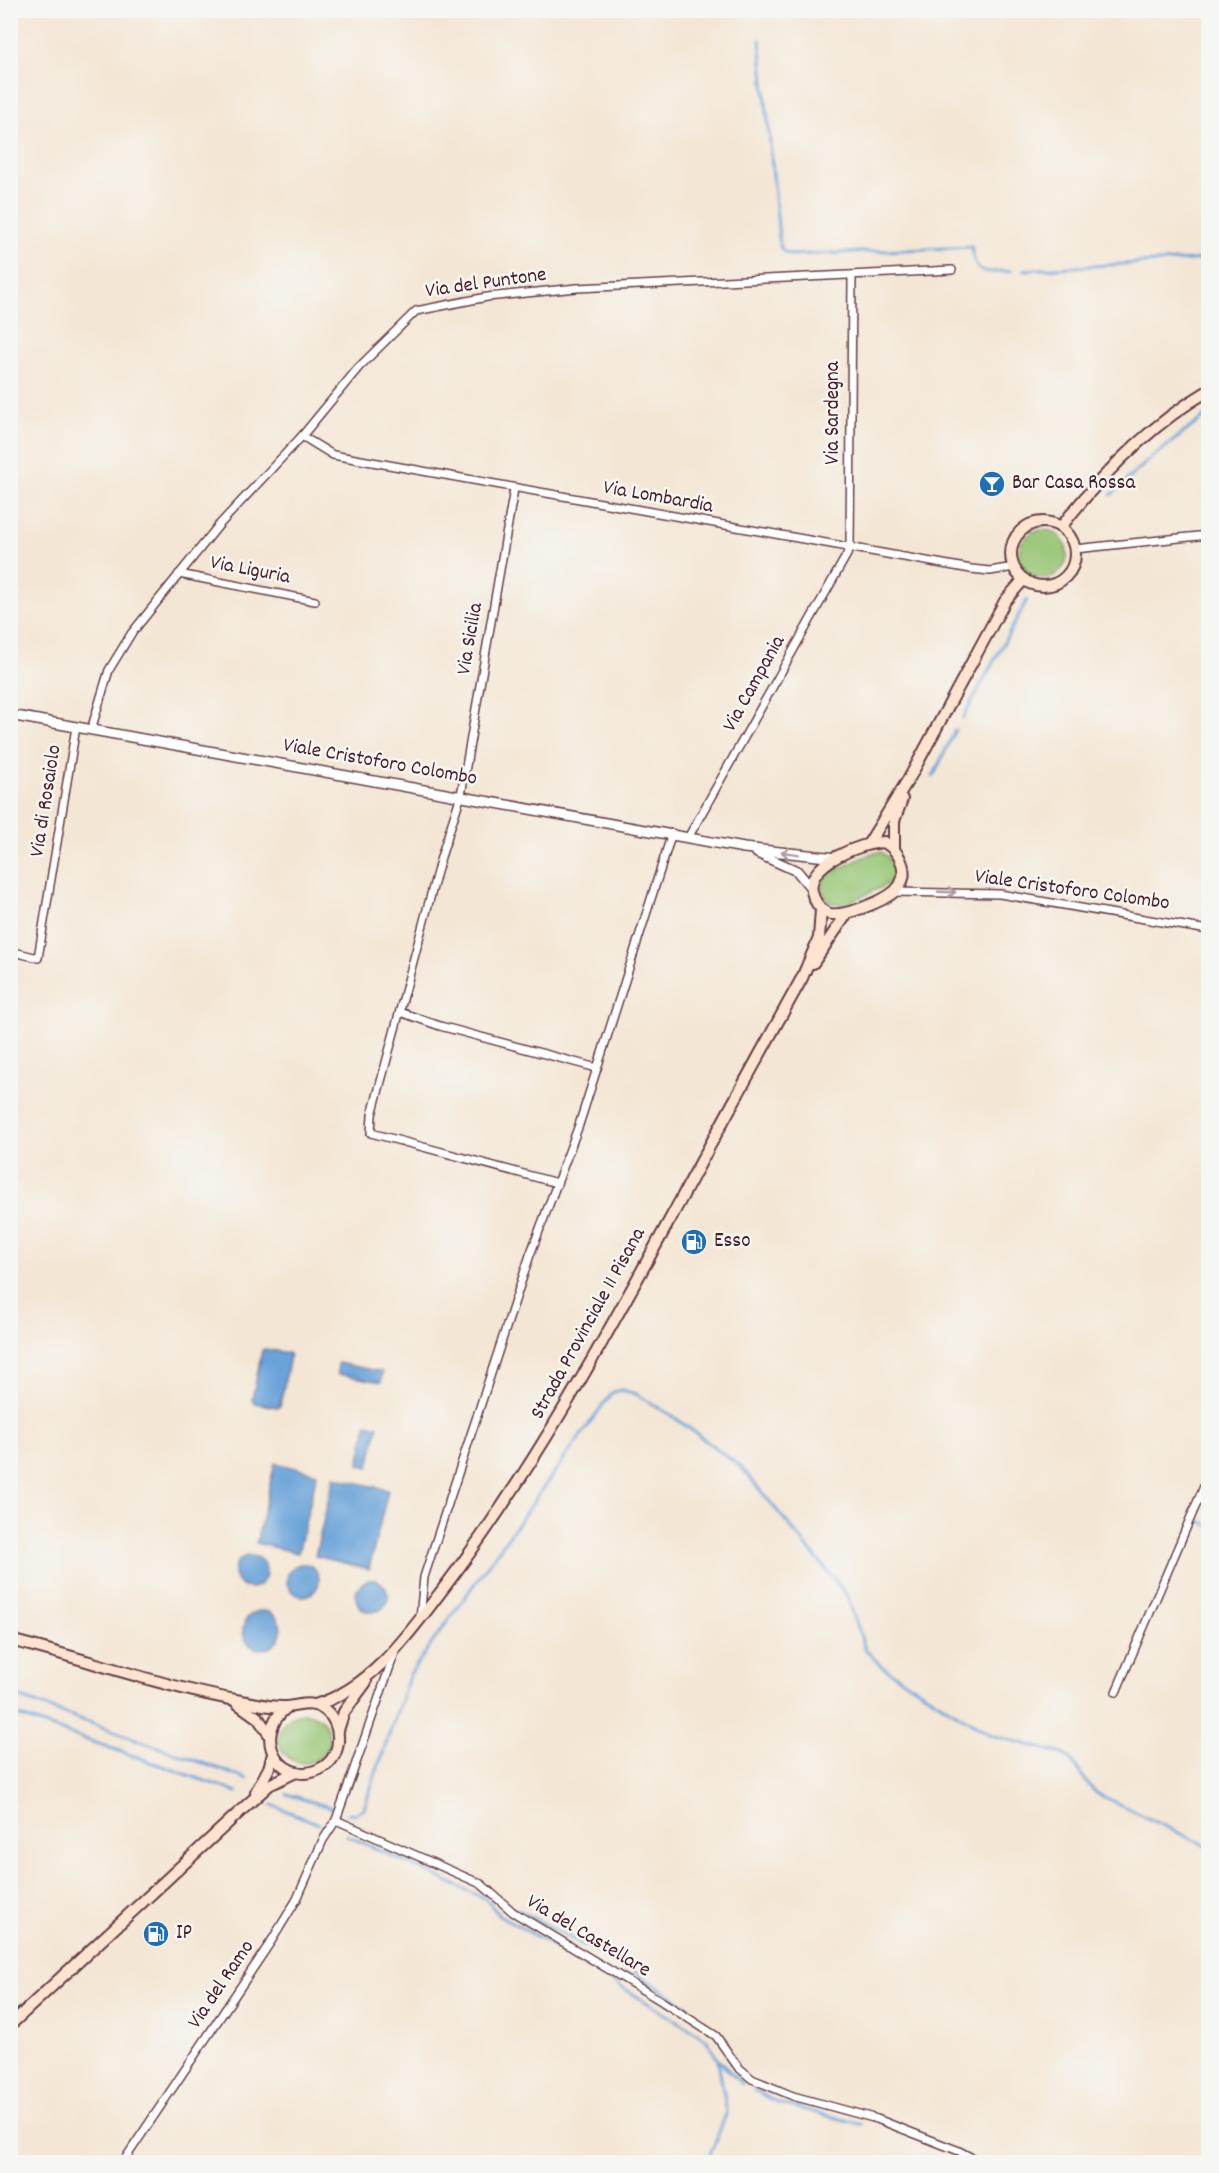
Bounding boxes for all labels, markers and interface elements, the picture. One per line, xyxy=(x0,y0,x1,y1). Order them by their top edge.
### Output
street label: Via del Puntone xyxy=(424,261,548,307)
street label: Via Sardegna xyxy=(819,360,849,465)
bar icon: Bar Casa Rossa xyxy=(977,469,1007,499)
place label: Bar Casa Rossa xyxy=(1012,469,1136,499)
street label: Via Lombardia xyxy=(601,474,717,523)
street label: Via Liguria xyxy=(207,549,294,594)
street label: Via Sicilia xyxy=(450,599,492,677)
street label: Via Campania xyxy=(716,629,794,738)
street label: Viale Cristoforo Colombo xyxy=(281,731,479,795)
street label: Via di Rosaiolo xyxy=(23,743,71,859)
one-way arrow xyxy=(780,848,800,859)
street label: Viale Cristoforo Colombo xyxy=(973,862,1171,920)
one-way arrow xyxy=(936,886,956,898)
street label: Strada Provinciale 11 Pisana xyxy=(524,1222,655,1425)
fuel station icon: Esso xyxy=(679,1227,709,1257)
place label: Esso xyxy=(714,1227,751,1257)
street label: Via del Castellare xyxy=(520,1888,656,1986)
fuel station icon: IP xyxy=(141,1919,171,1949)
place label: IP xyxy=(176,1919,192,1949)
street label: Via del Ramo xyxy=(181,1935,263,2035)

